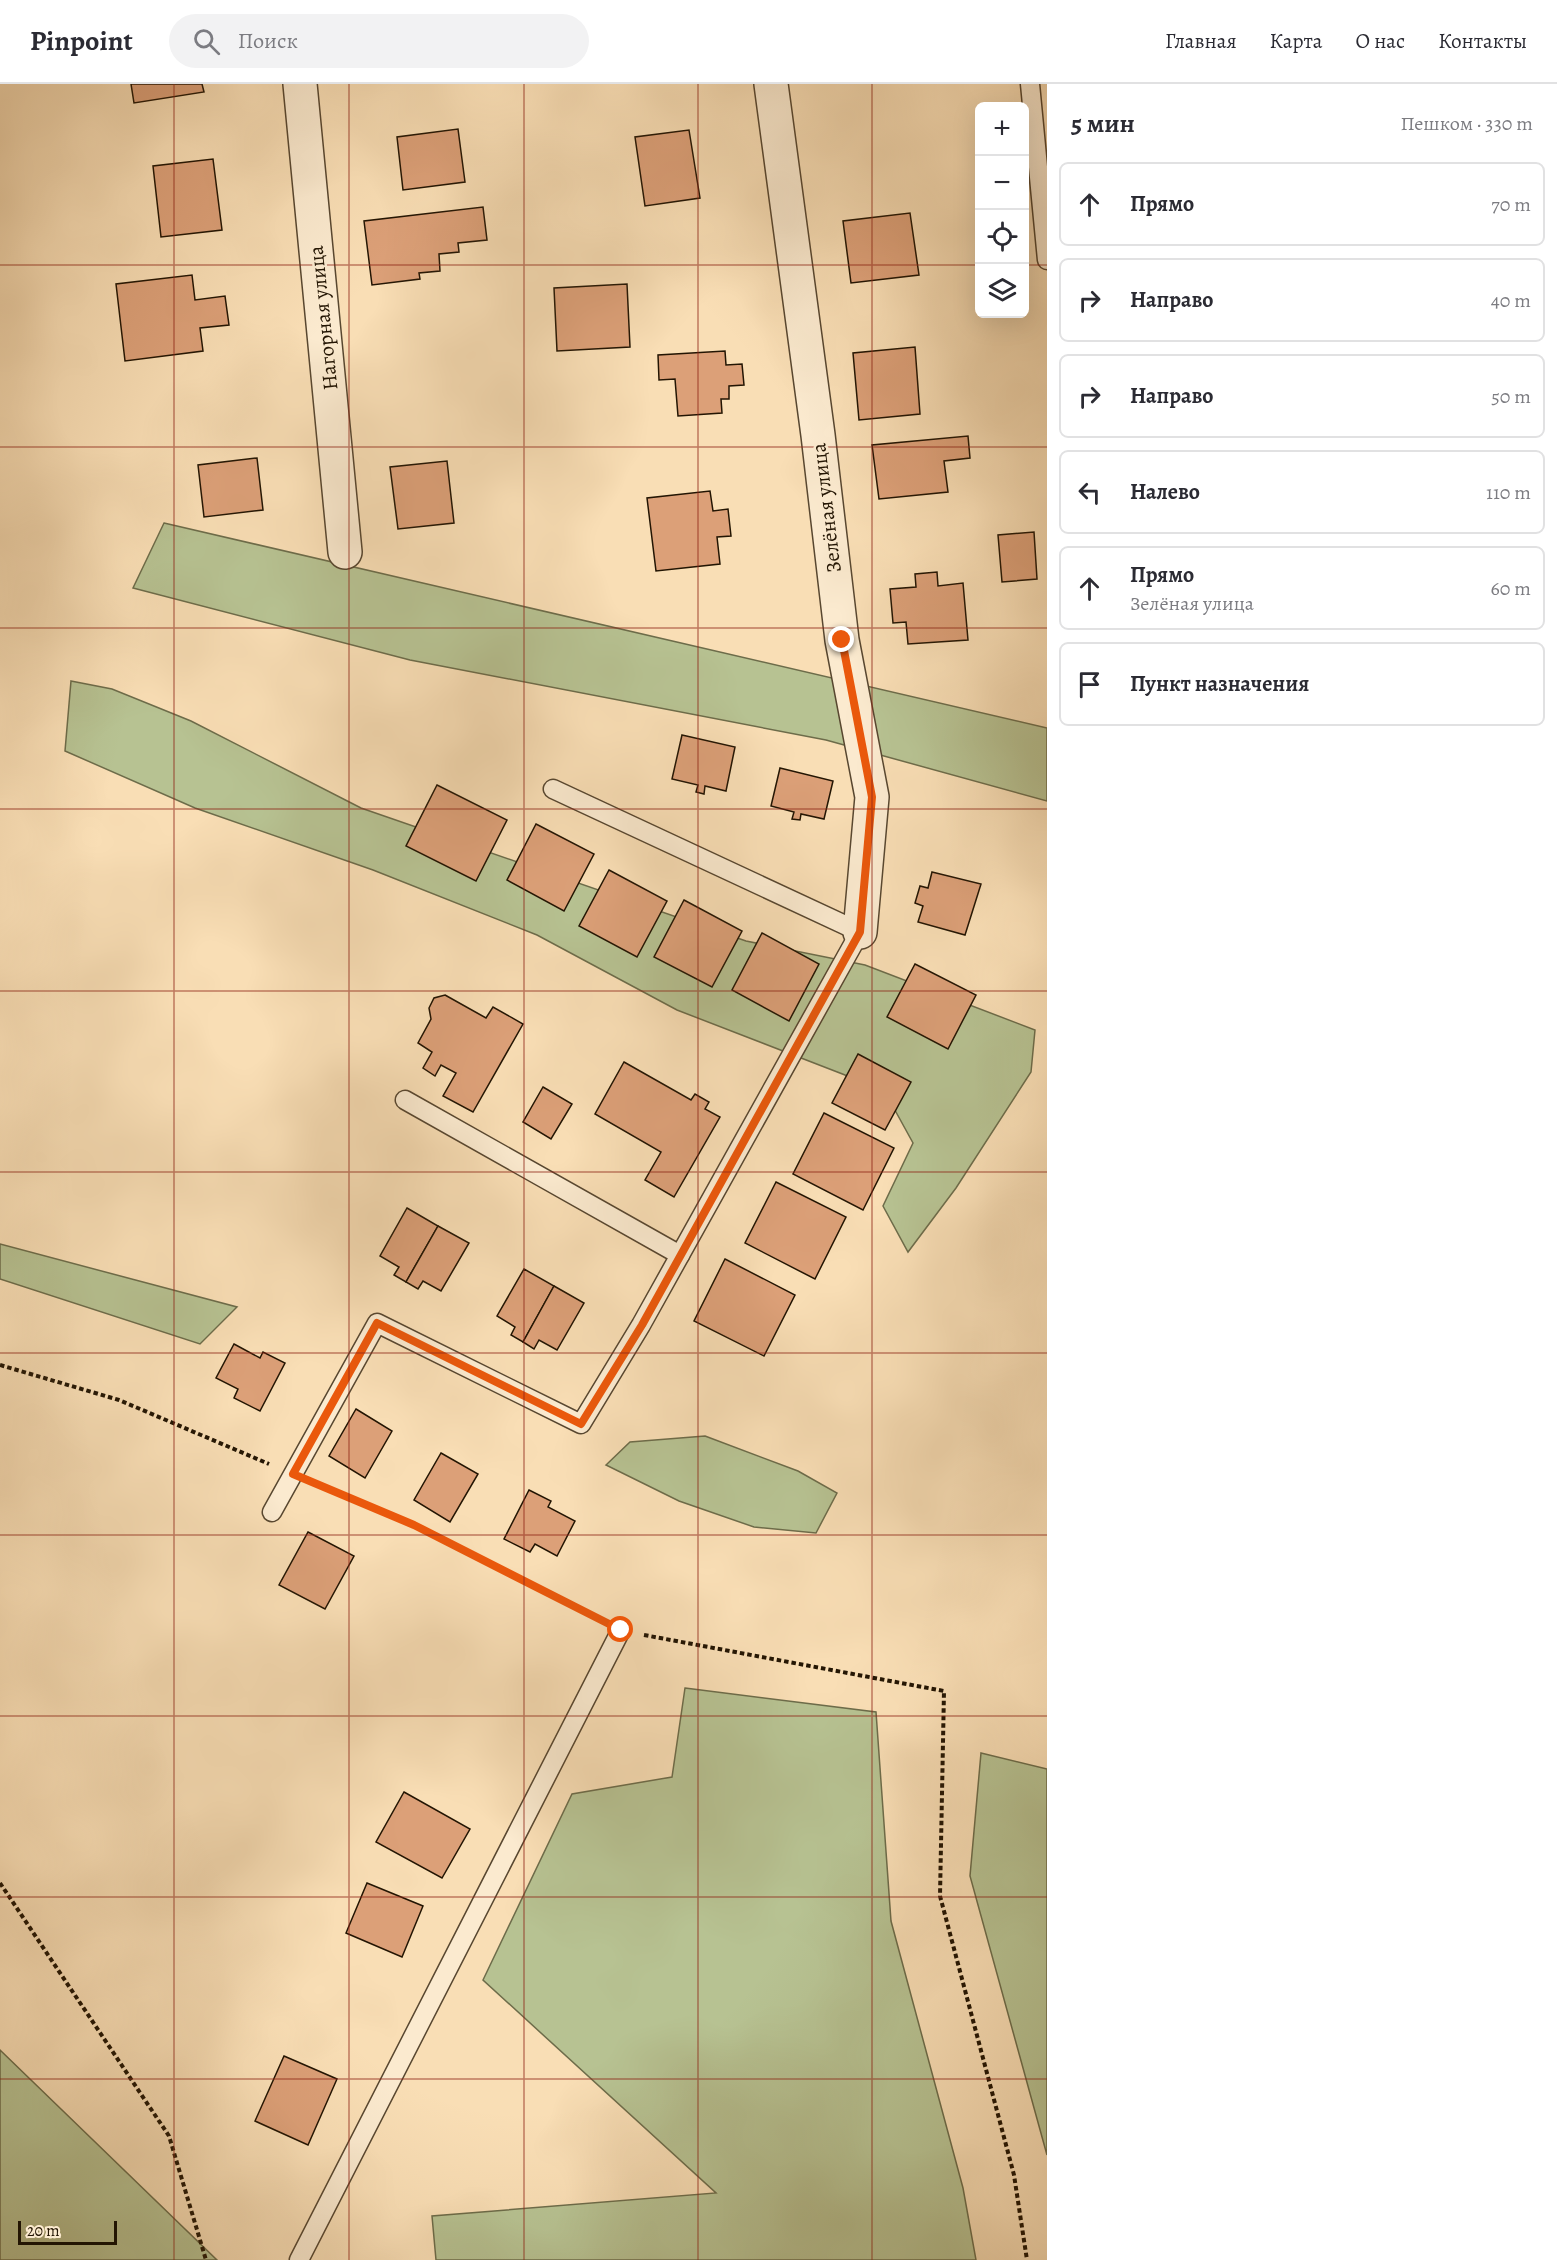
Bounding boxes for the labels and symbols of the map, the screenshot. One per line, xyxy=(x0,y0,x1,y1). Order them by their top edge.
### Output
street label: Нагорная улица xyxy=(301,244,345,392)
street label: Зелёная улица xyxy=(804,441,848,574)
route end xyxy=(828,626,854,652)
route start xyxy=(607,1616,633,1642)
scale bar xyxy=(18,2218,117,2246)

